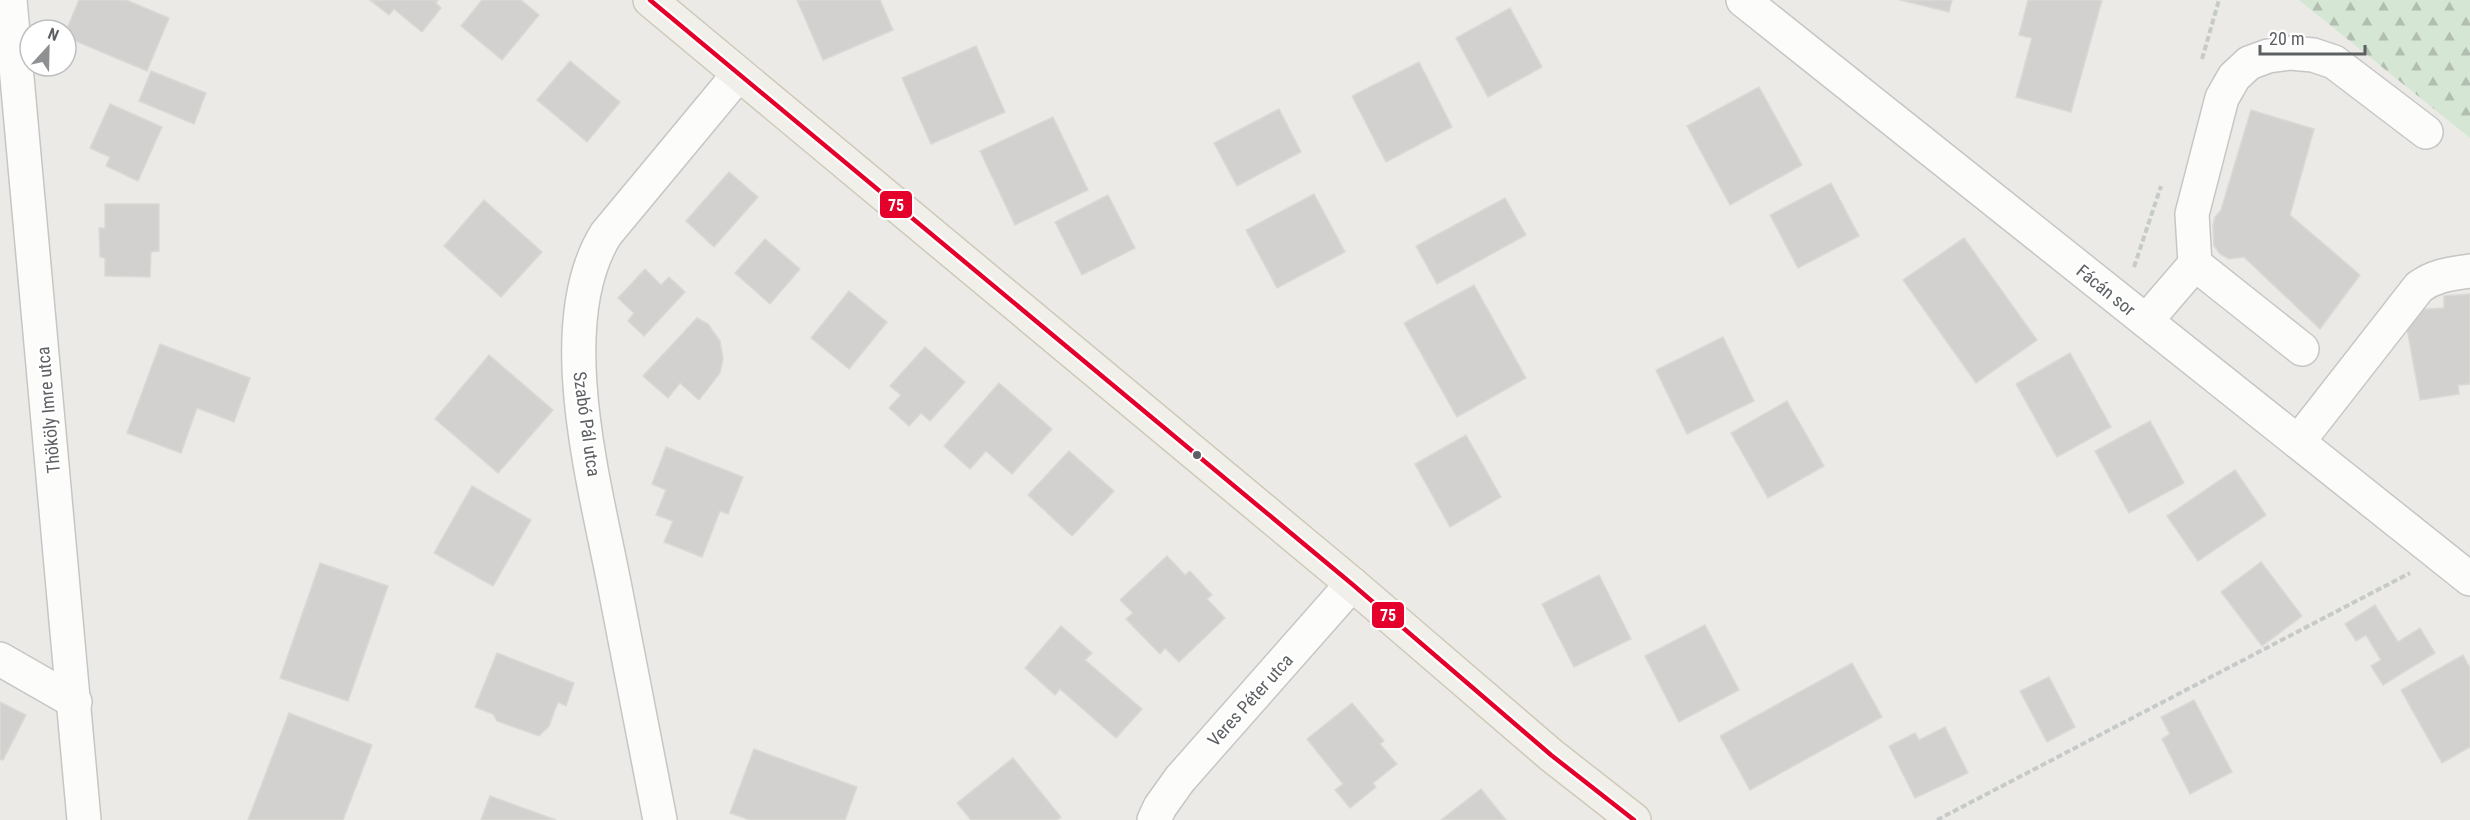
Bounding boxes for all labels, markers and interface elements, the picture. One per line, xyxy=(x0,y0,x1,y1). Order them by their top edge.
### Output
north arrow xyxy=(18,18,78,78)
scale bar xyxy=(2260,18,2365,56)
text: N xyxy=(45,24,62,45)
text: 20 m xyxy=(2269,28,2304,49)
line badge: 75 xyxy=(879,190,913,219)
text: 75 xyxy=(888,196,904,215)
street label: Fácán sor xyxy=(2072,260,2140,320)
street label: Thököly Imre utca xyxy=(32,346,64,474)
street label: Szabó Pál utca xyxy=(569,370,605,478)
unlabelled marker xyxy=(1191,449,1203,461)
line badge: 75 xyxy=(1371,601,1405,629)
text: 75 xyxy=(1380,606,1396,625)
street label: Veres Péter utca xyxy=(1203,650,1297,750)

